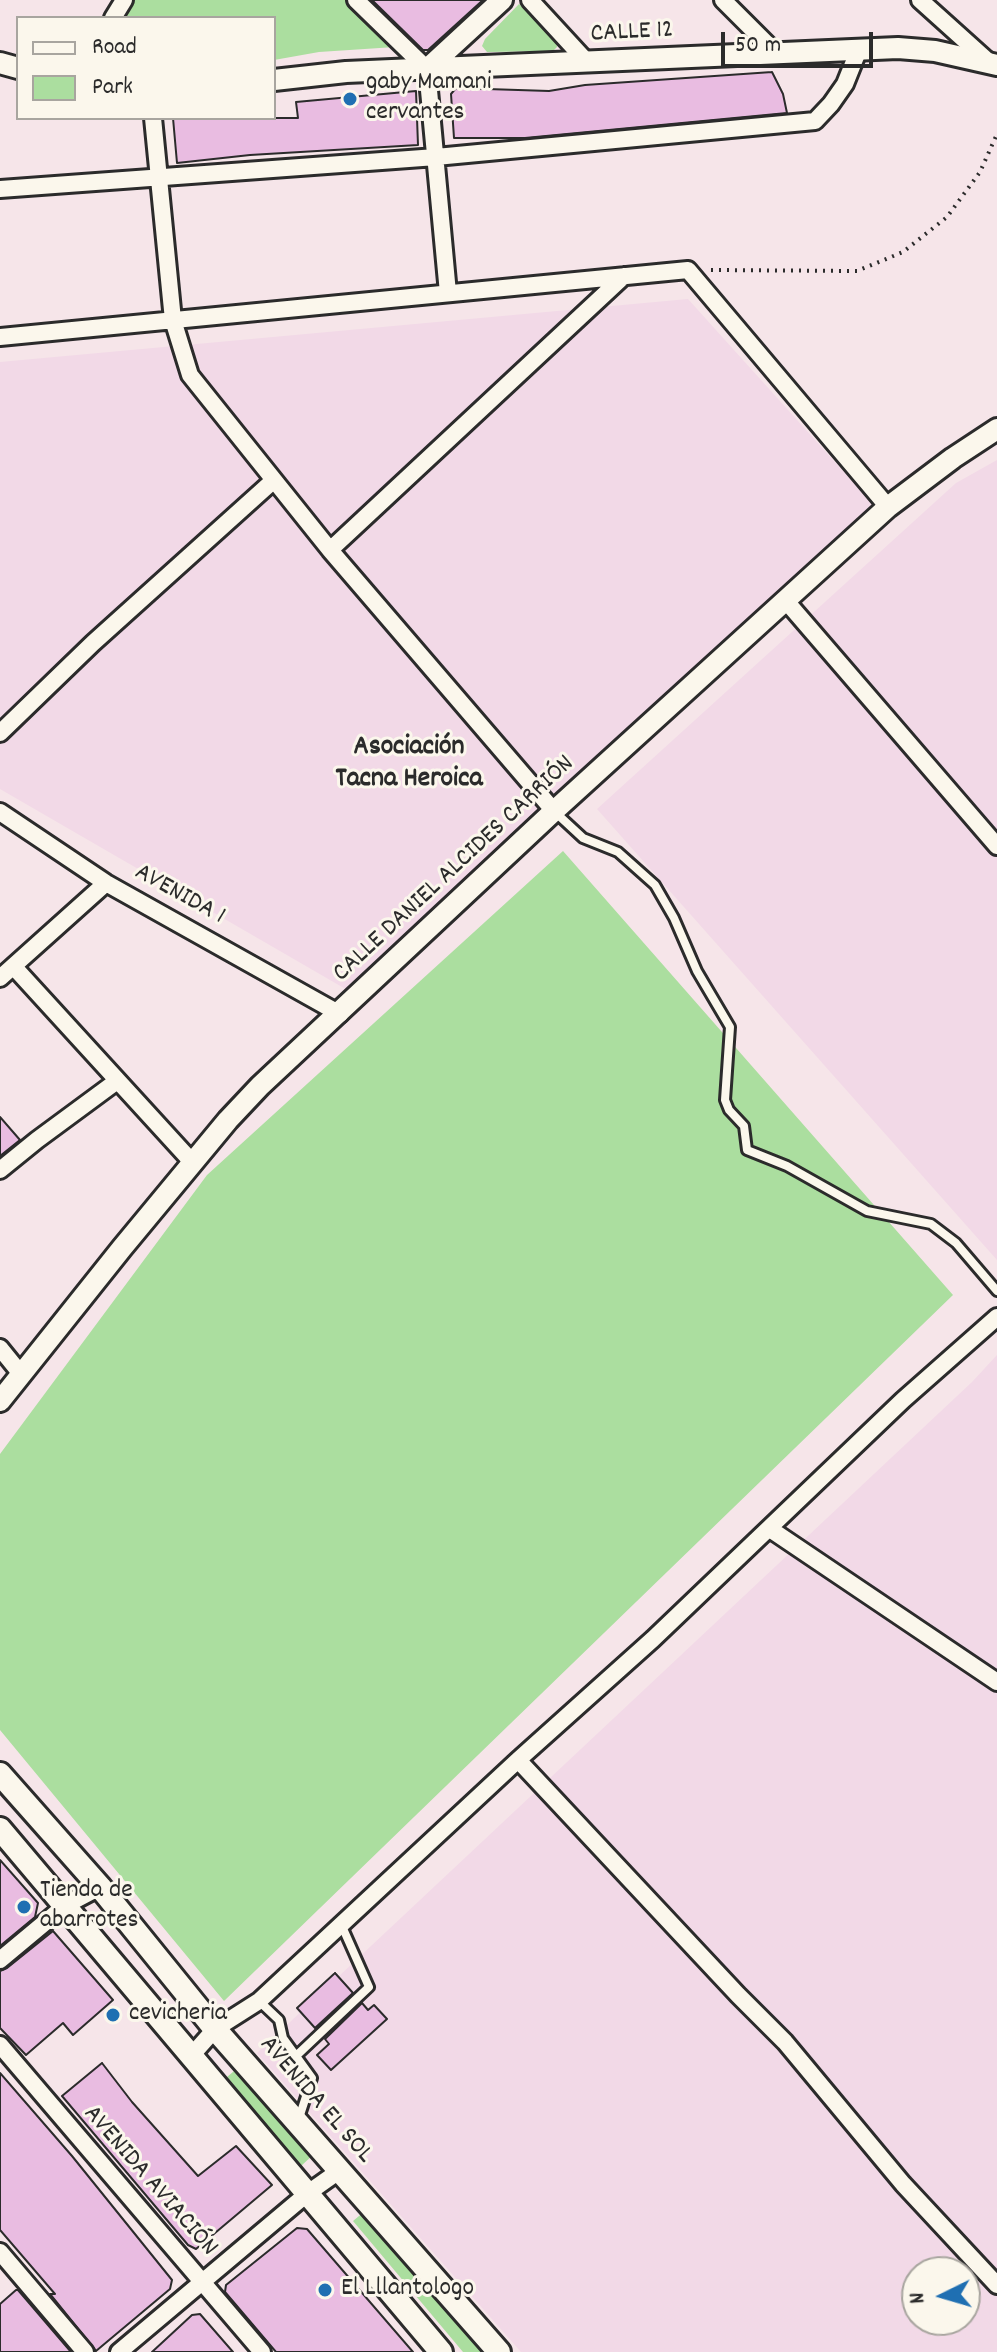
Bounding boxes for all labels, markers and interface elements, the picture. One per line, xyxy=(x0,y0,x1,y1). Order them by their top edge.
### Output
legend xyxy=(16,16,276,120)
street label: CALLE 12 xyxy=(590,16,674,52)
scale bar xyxy=(725,16,877,66)
text: 50 m xyxy=(735,29,781,63)
text: Road xyxy=(92,31,137,65)
place label: gaby Mamani cervantes xyxy=(366,68,492,130)
text: Park xyxy=(92,71,133,105)
marker: gaby Mamani cervantes xyxy=(341,90,359,108)
district label: Asociación Tacna Heroica xyxy=(335,732,483,798)
street label: CALLE DANIEL ALCIDES CARRIÓN xyxy=(328,750,582,990)
street label: AVENIDA 1 xyxy=(128,858,230,934)
place label: Tienda de abarrotes xyxy=(40,1876,138,1938)
marker: Tienda de abarrotes xyxy=(15,1898,33,1916)
place label: cevicheria xyxy=(129,1999,227,2031)
marker: cevicheria xyxy=(104,2006,122,2024)
street label: AVENIDA EL SOL xyxy=(251,2031,379,2171)
street label: AVENIDA AVIACIÓN xyxy=(75,2100,223,2264)
north arrow xyxy=(901,2256,981,2336)
place label: El Lllantologo xyxy=(341,2274,474,2306)
marker: El Lllantologo xyxy=(316,2281,334,2299)
text: N xyxy=(903,2291,935,2305)

